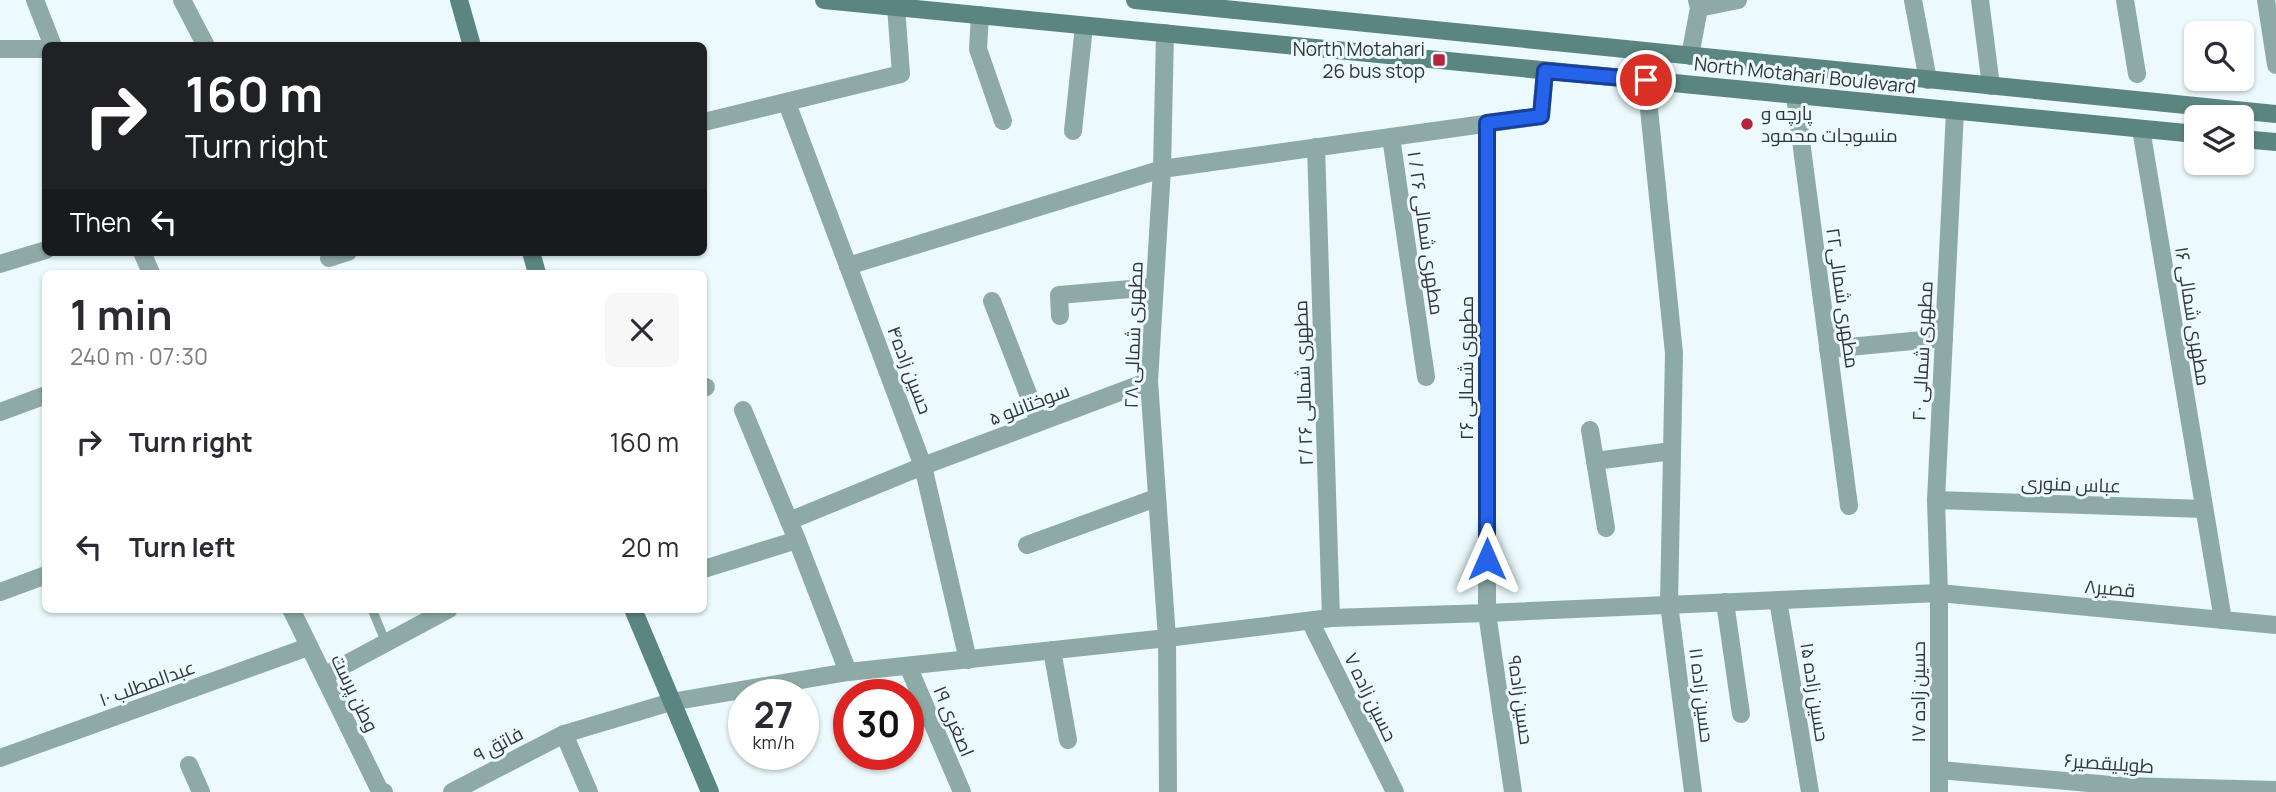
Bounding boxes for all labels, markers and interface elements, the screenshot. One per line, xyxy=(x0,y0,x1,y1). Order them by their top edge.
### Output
map controls xyxy=(2184,21,2254,175)
button: search xyxy=(2184,21,2254,91)
place label: North Motahari 26 bus stop xyxy=(1293,36,1425,84)
pin xyxy=(1616,50,1676,110)
street label: North Motahari Boulevard xyxy=(1693,50,1917,100)
marker: North Motahari 26 bus stop xyxy=(1431,52,1447,68)
text: 160 m xyxy=(185,60,323,127)
icon: arrive xyxy=(1627,61,1665,99)
icon: right xyxy=(70,70,161,161)
place label: پارچه و منسوجات محمود xyxy=(1761,100,1898,148)
button: layers xyxy=(2184,105,2254,175)
marker: پارچه و منسوجات محمود xyxy=(1739,116,1755,132)
text: Turn right xyxy=(185,124,328,168)
street label: مطهری شمالی ۲۶ / ۱ xyxy=(1402,149,1450,317)
icon: left xyxy=(145,203,183,241)
text: Then xyxy=(70,204,131,240)
street label: مطهری شمالی۲۲ xyxy=(1820,226,1866,370)
street label: مطهری شمالی ۱۶ xyxy=(2169,245,2217,387)
street label: مطهری شمالی ۲۸ xyxy=(1117,261,1149,409)
street label: مطهری شمالی ۲۰ xyxy=(1905,280,1939,422)
text: 1 min xyxy=(70,285,173,343)
button: close xyxy=(605,293,679,367)
street label: مطهری شمالی ۲۶ xyxy=(1453,296,1479,440)
street label: مطهری شمالی ۲۶ /۲ xyxy=(1287,300,1319,466)
street label: حسین زاده۴ xyxy=(881,322,939,418)
text: 240 m · 07:30 xyxy=(70,340,208,372)
street label: سوختانلو ۵ xyxy=(985,377,1073,431)
icon: right xyxy=(70,423,108,461)
text: Turn right xyxy=(129,424,253,460)
text: 160 m xyxy=(610,424,679,460)
street label: عباس منوری xyxy=(2021,469,2121,499)
position arrow xyxy=(1450,522,1524,596)
icon: left xyxy=(70,528,108,566)
text: Turn left xyxy=(129,529,236,565)
text: 20 m xyxy=(621,529,679,565)
street label: قصیر۸ xyxy=(2084,573,2136,603)
street label: حسین زاده ۱۵ xyxy=(1794,641,1836,743)
street label: حسین زاده ۱۷ xyxy=(1905,641,1931,743)
street label: حسین زاده ۱۱ xyxy=(1683,646,1721,744)
street label: حسین زاده ۷ xyxy=(1338,648,1404,746)
street label: وطن پرست xyxy=(325,650,385,736)
street label: عبدالمطلب ۱۰ xyxy=(95,654,199,712)
street label: حسین زاده۹ xyxy=(1502,654,1540,746)
speed limit sign: 30 xyxy=(833,679,924,770)
street label: اصغری ۱۹ xyxy=(927,681,981,761)
text: 27 xyxy=(754,691,793,739)
street label: فاتق ۹ xyxy=(469,720,527,768)
text: km/h xyxy=(753,730,794,754)
street label: طویلیقصیر۶ xyxy=(2063,747,2155,779)

